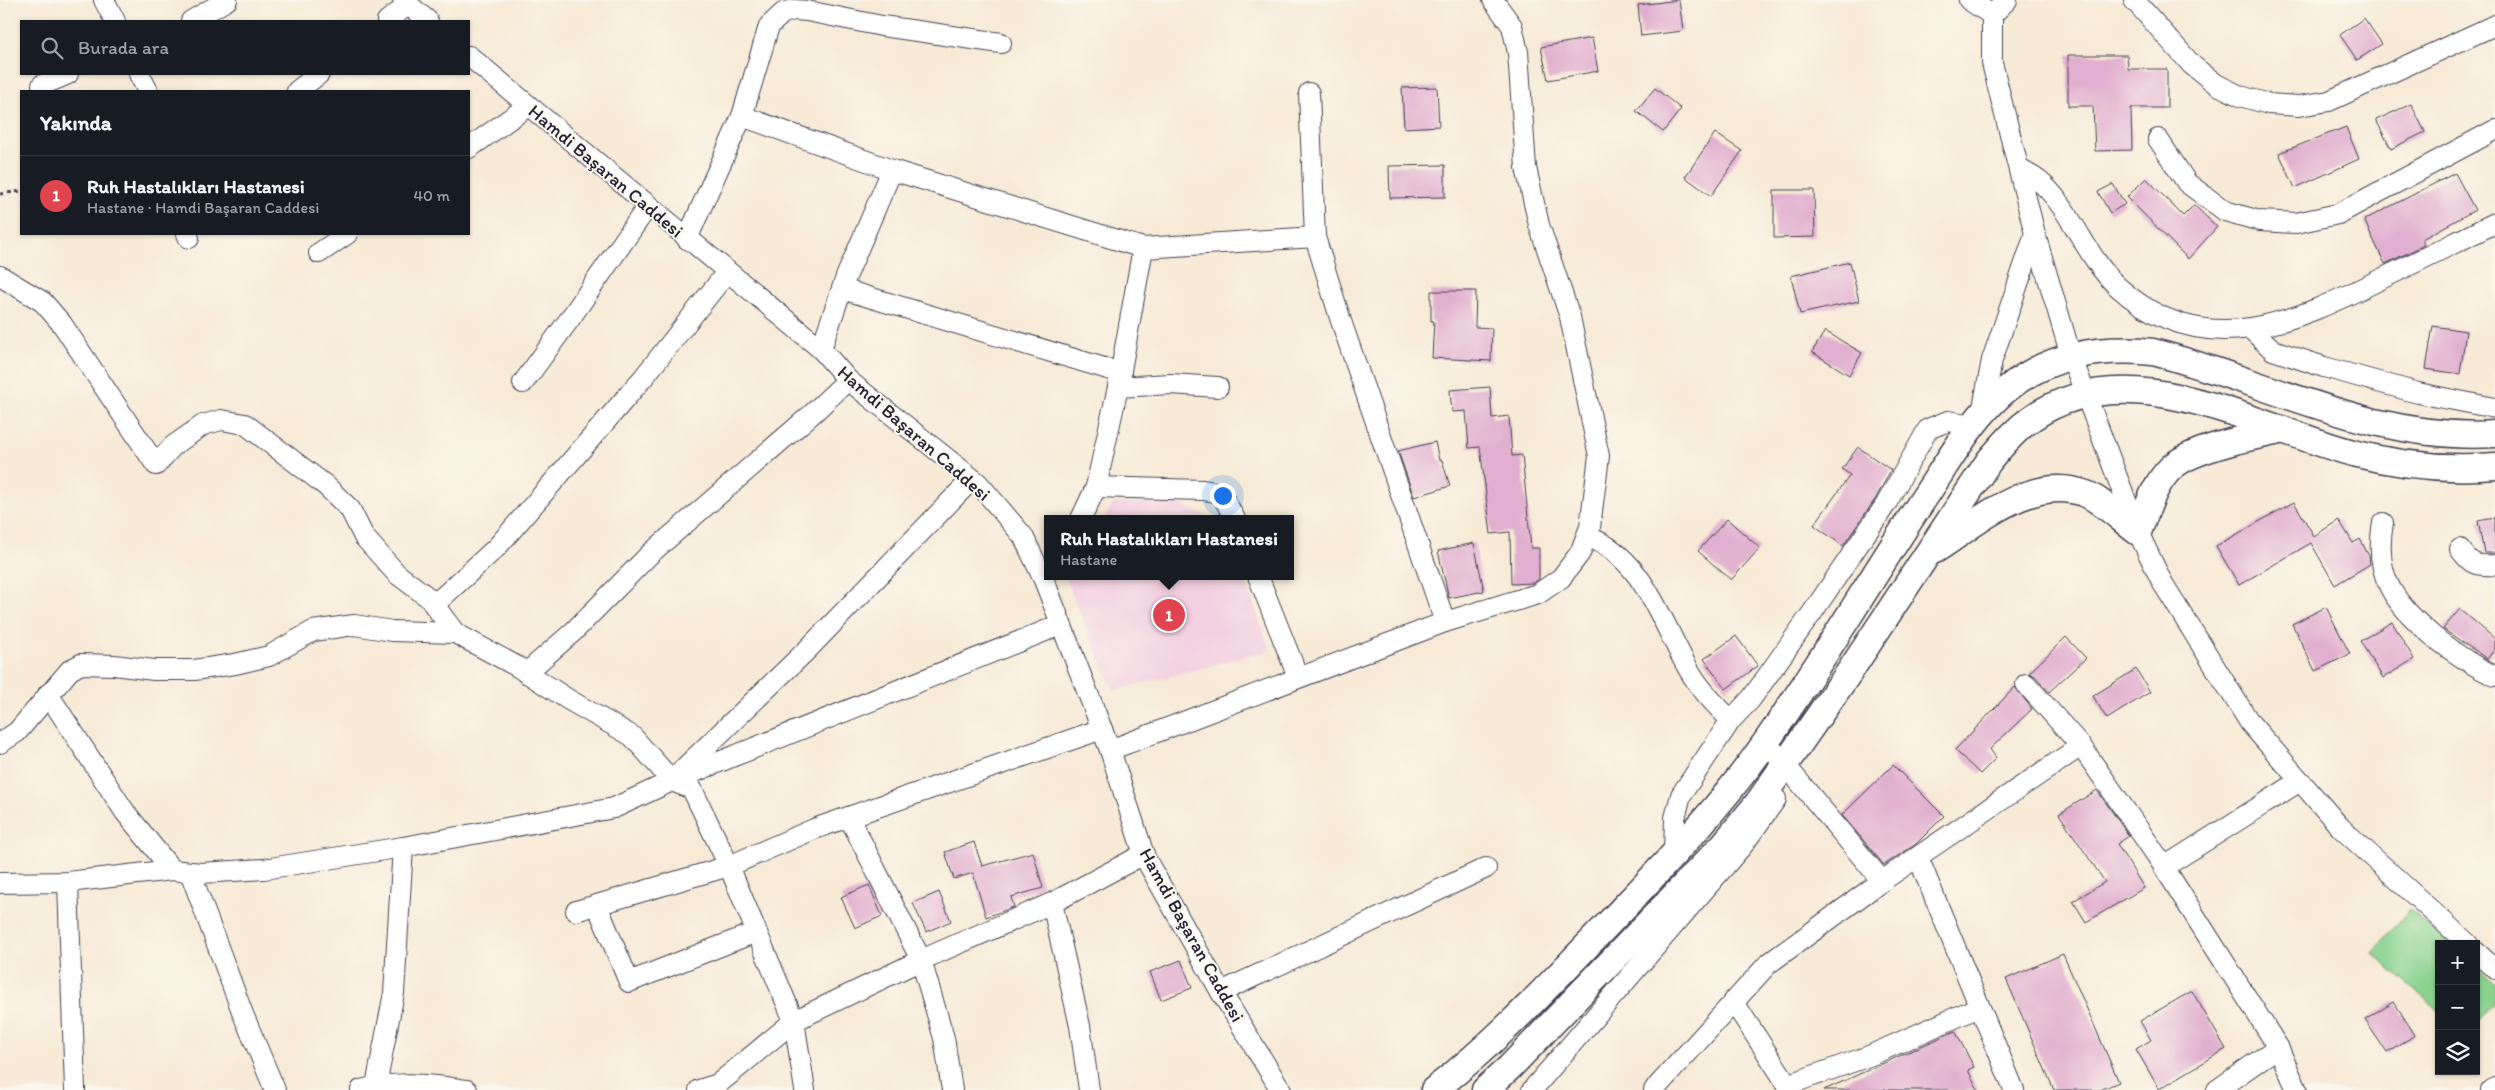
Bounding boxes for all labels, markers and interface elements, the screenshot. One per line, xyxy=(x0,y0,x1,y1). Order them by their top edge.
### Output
search box xyxy=(20,20,470,75)
icon: search xyxy=(38,34,66,62)
text: Burada ara xyxy=(78,36,169,59)
street label: Hamdi Başaran Caddesi xyxy=(524,100,688,242)
text: Yakında xyxy=(40,110,112,135)
text: Ruh Hastalıkları Hastanesi xyxy=(87,175,305,198)
text: 1 xyxy=(52,186,60,205)
text: 40 m xyxy=(413,186,450,205)
text: Hastane · Hamdi Başaran Caddesi xyxy=(87,198,319,217)
street label: Hamdi Başaran Caddesi xyxy=(833,360,995,506)
your location xyxy=(1210,483,1236,509)
popup xyxy=(1044,515,1294,580)
text: Ruh Hastalıkları Hastanesi xyxy=(1060,527,1278,550)
text: Hastane xyxy=(1060,550,1117,569)
pin: 1 xyxy=(1153,596,1185,634)
street label: Hamdi Başaran Caddesi xyxy=(1135,844,1249,1026)
map controls xyxy=(2435,940,2480,1075)
button: + xyxy=(2435,940,2480,985)
button: − xyxy=(2435,985,2480,1030)
button: layers xyxy=(2435,1030,2480,1075)

